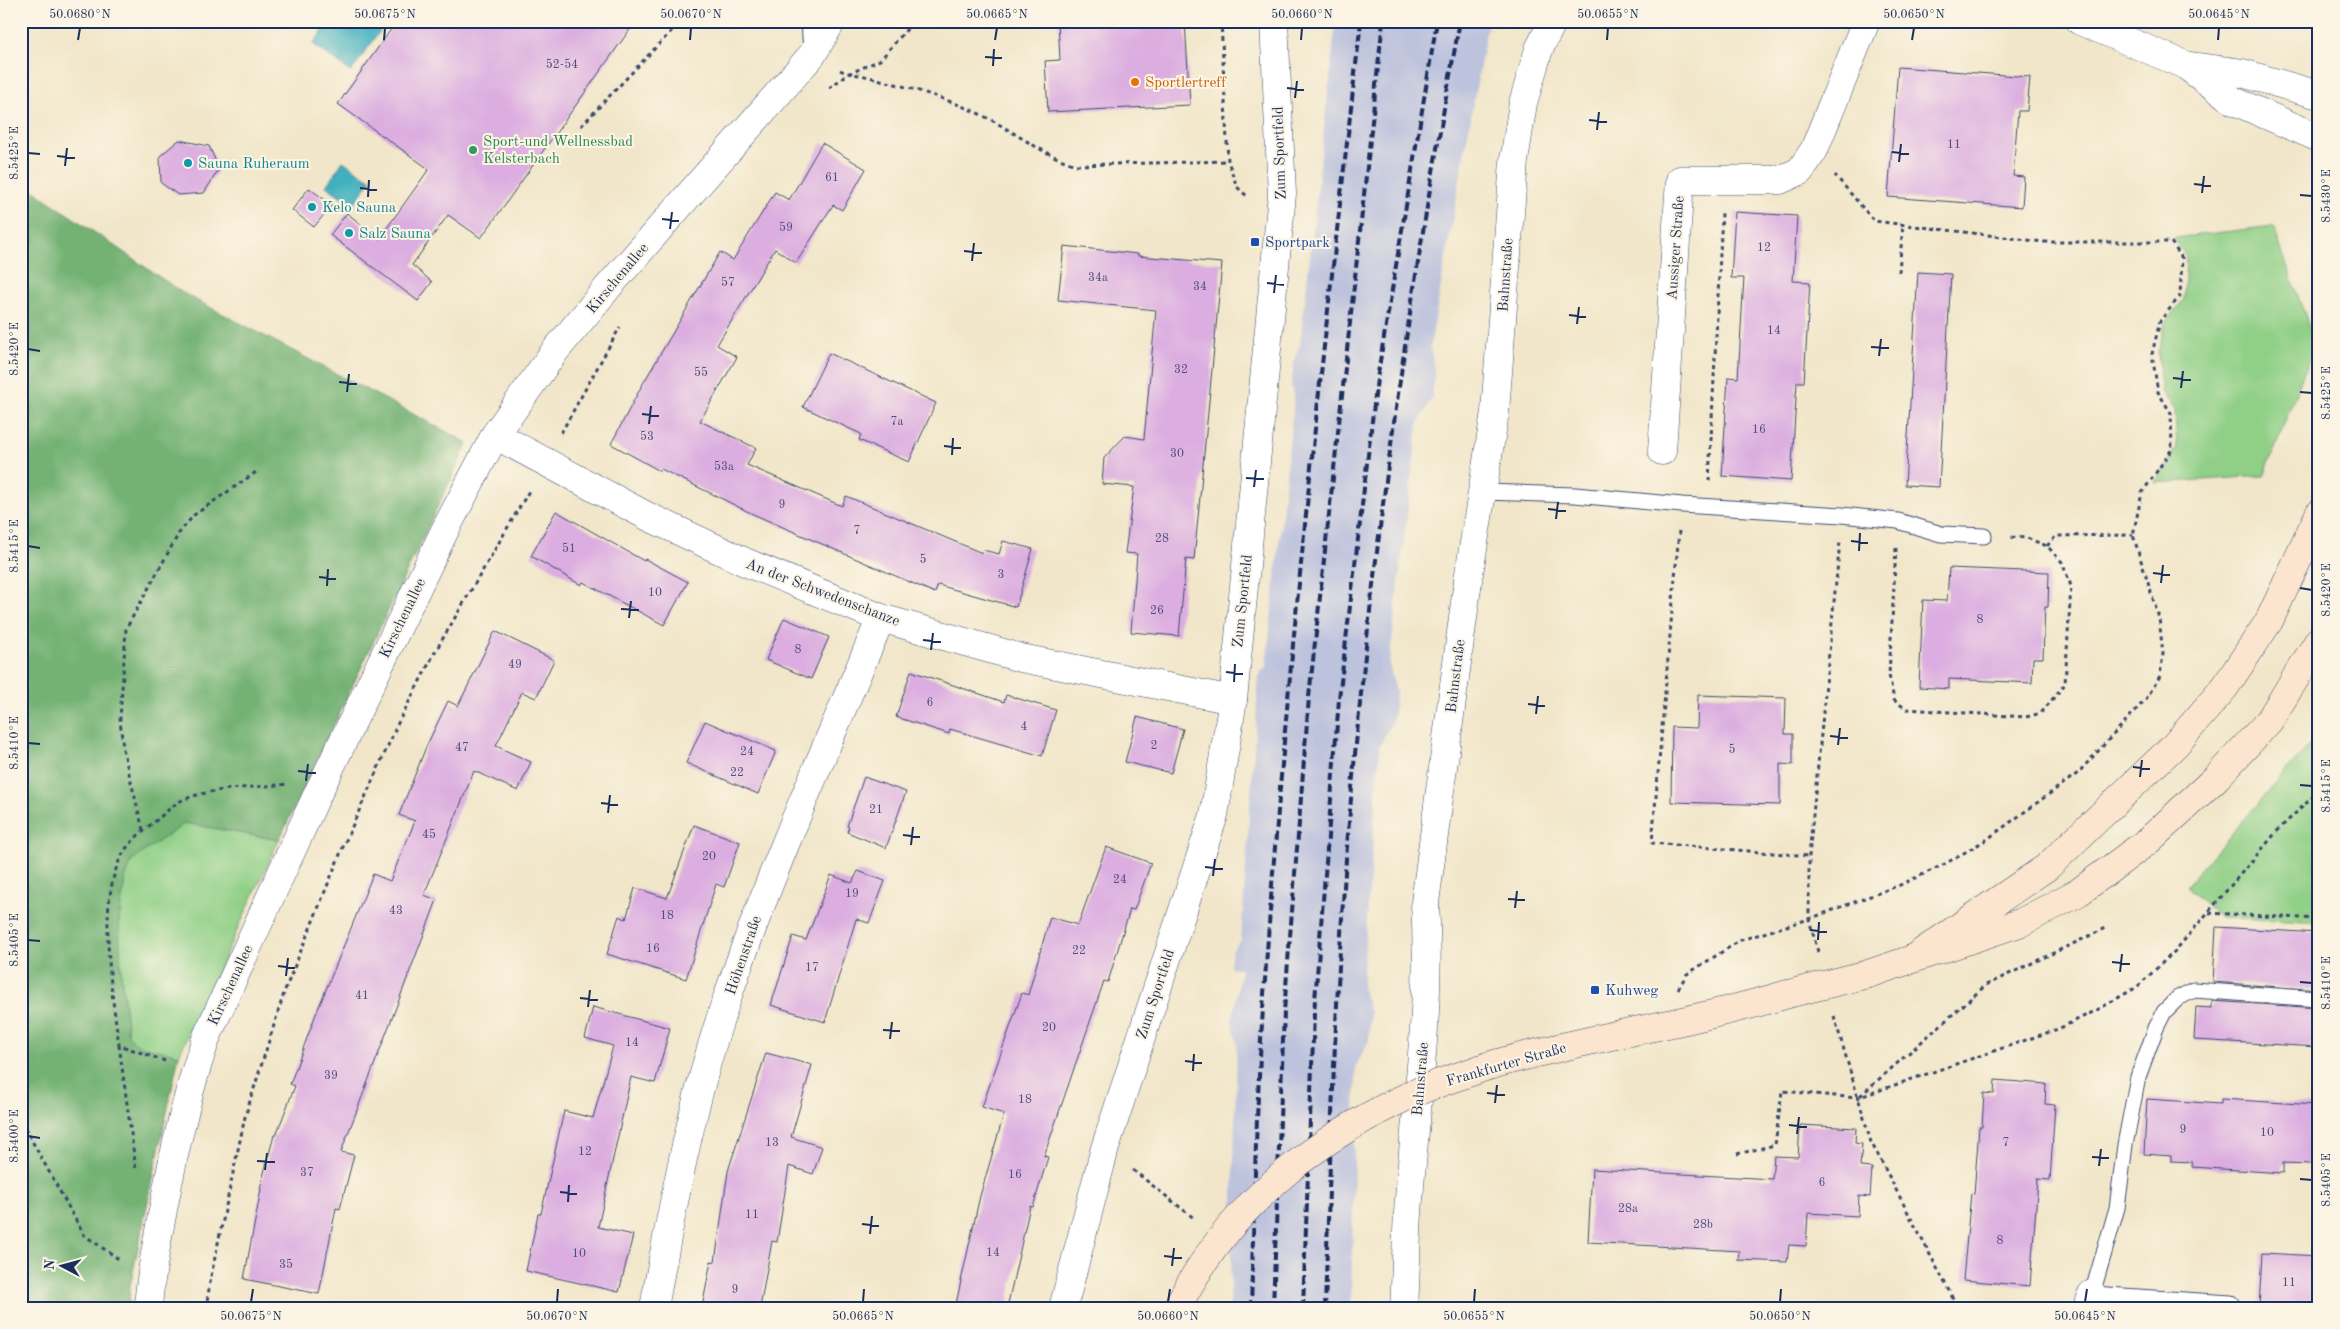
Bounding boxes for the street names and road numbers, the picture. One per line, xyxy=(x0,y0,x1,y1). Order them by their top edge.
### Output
street label: Zum Sportfeld xyxy=(1271,106,1290,200)
street label: Aussiger Straße xyxy=(1665,195,1688,301)
street label: Bahnstraße xyxy=(1496,238,1517,313)
street label: Kirschenallee xyxy=(584,241,652,317)
street label: Zum Sportfeld xyxy=(1231,554,1256,648)
street label: An der Schwedenschanze xyxy=(743,557,902,630)
street label: Kirschenallee xyxy=(378,576,429,661)
street label: Bahnstraße xyxy=(1445,638,1468,714)
street label: Höhenstraße xyxy=(724,914,765,997)
street label: Kirschenallee xyxy=(206,943,257,1028)
street label: Zum Sportfeld xyxy=(1135,948,1178,1041)
street label: Bahnstraße xyxy=(1411,1041,1432,1117)
street label: Frankfurter Straße xyxy=(1445,1041,1568,1090)

